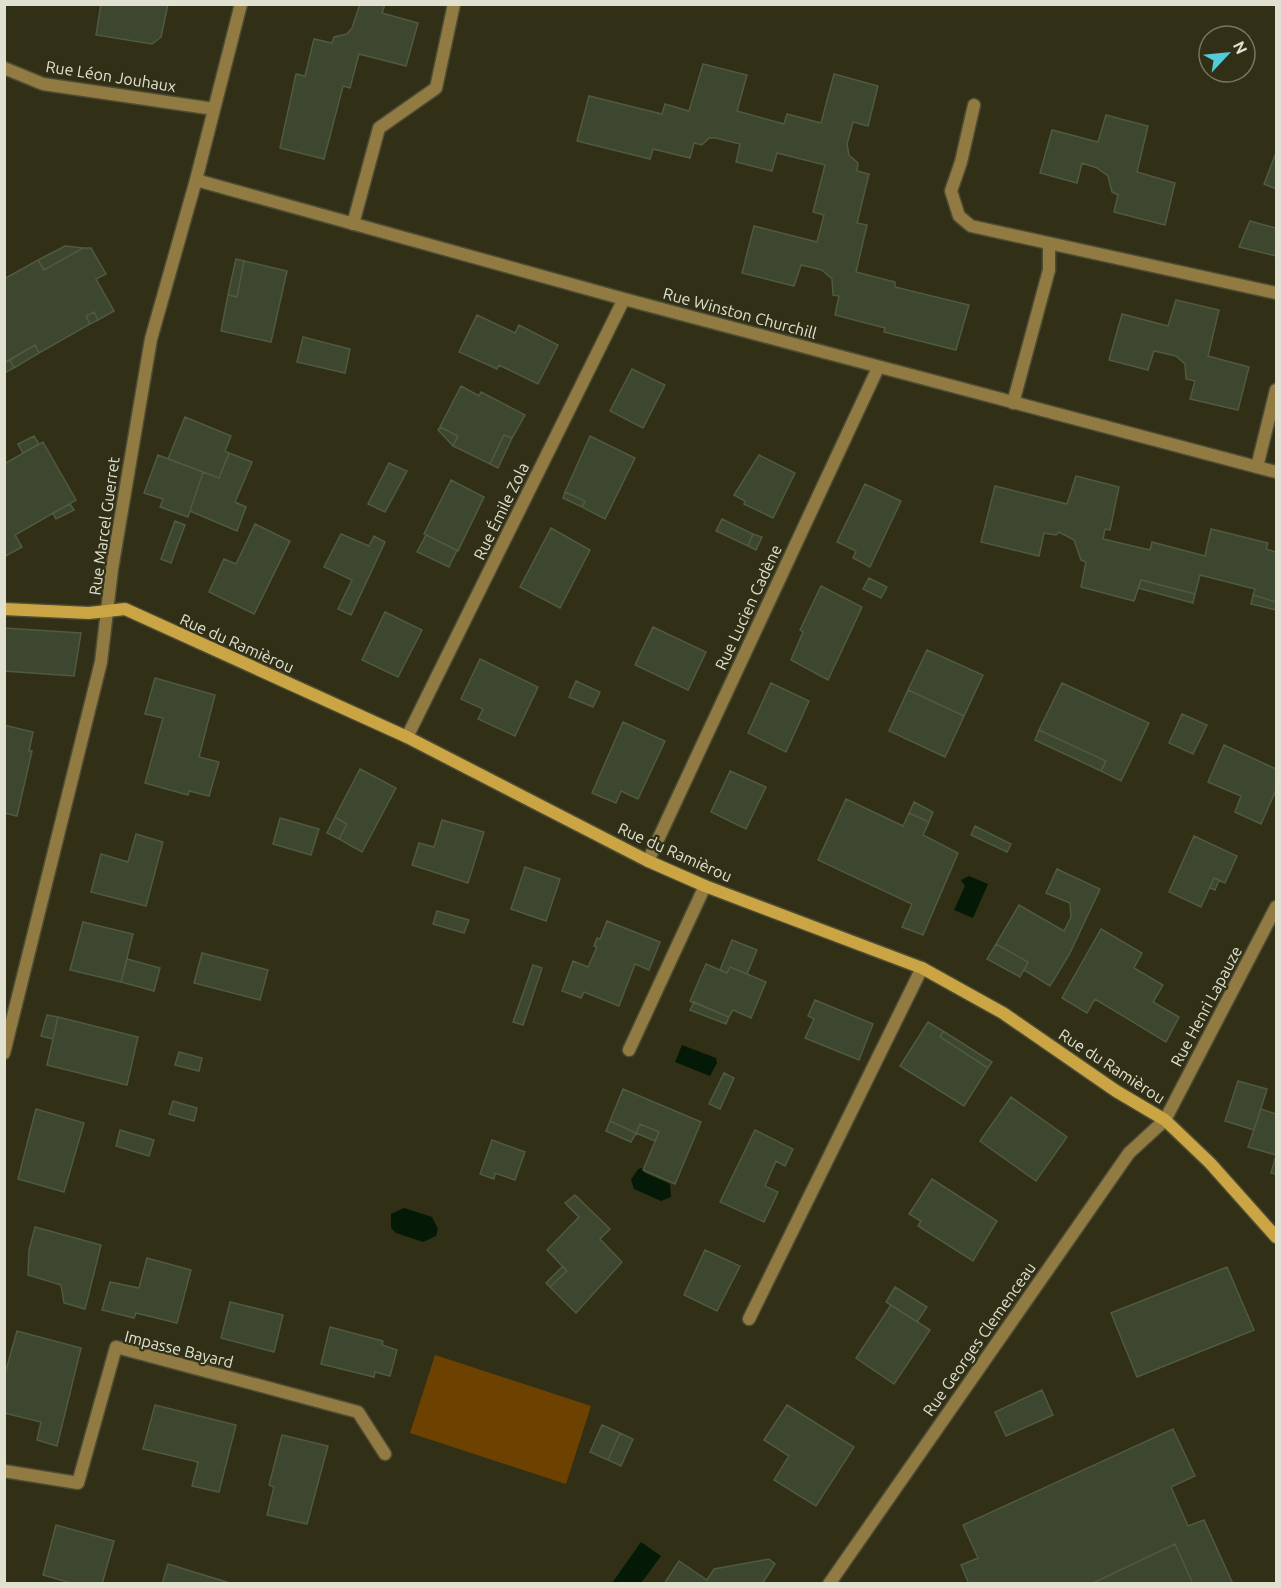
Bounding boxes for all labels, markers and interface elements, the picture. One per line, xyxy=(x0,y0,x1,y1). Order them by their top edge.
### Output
north arrow xyxy=(1197,24,1257,84)
text: N xyxy=(1230,38,1251,57)
street label: Rue Léon Jouhaux xyxy=(45,57,177,95)
street label: Rue Winston Churchill xyxy=(661,284,819,342)
street label: Rue Marcel Guerret xyxy=(85,455,123,596)
street label: Rue Émile Zola xyxy=(468,459,532,562)
street label: Rue Lucien Cadène xyxy=(711,542,785,672)
street label: Rue du Ramièrou xyxy=(177,610,297,676)
street label: Rue du Ramièrou xyxy=(615,819,735,885)
street label: Rue Henri Lapauze xyxy=(1167,943,1245,1069)
street label: Rue du Ramièrou xyxy=(1056,1025,1168,1107)
street label: Rue Georges Clemenceau xyxy=(919,1259,1039,1419)
street label: Impasse Bayard xyxy=(123,1327,235,1371)

